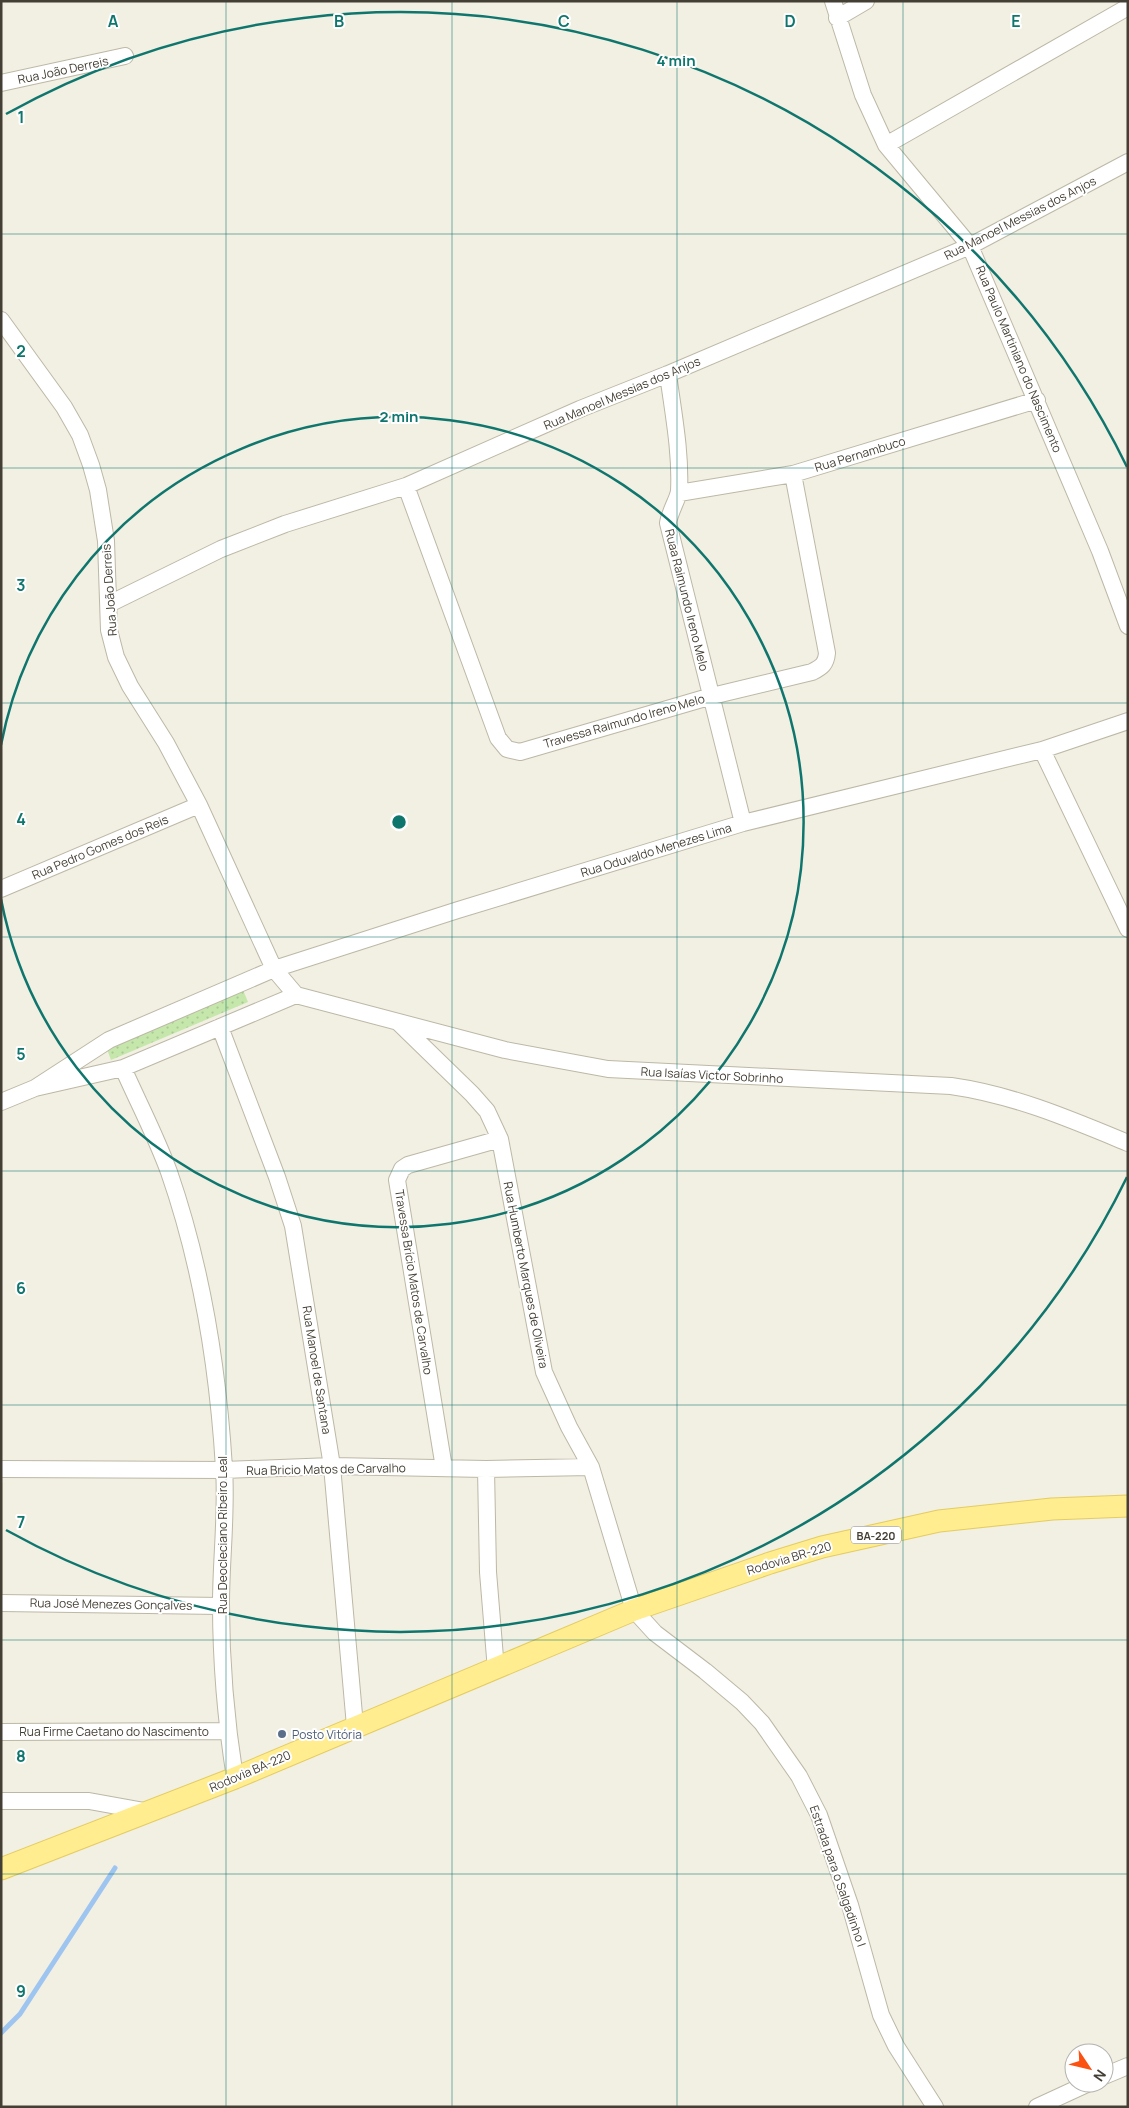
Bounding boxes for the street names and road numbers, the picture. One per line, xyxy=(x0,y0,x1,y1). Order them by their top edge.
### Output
street label: Rua João Derreis xyxy=(16,52,110,88)
street label: Rua Manoel Messias dos Anjos xyxy=(941,172,1099,264)
street label: Rua Paulo Martiniano do Nascimento xyxy=(972,263,1066,455)
street label: Rua Manoel Messias dos Anjos xyxy=(541,352,703,434)
street label: Rua Pernambuco xyxy=(813,432,907,476)
street label: Ruaa Raimundo Ireno Melo xyxy=(661,527,713,673)
street label: Rua João Derreis xyxy=(97,543,121,637)
street label: Travessa Raimundo Ireno Melo xyxy=(541,690,707,752)
street label: Rua Pedro Gomes dos Reis xyxy=(29,811,171,883)
street label: Rua Oduvaldo Menezes Lima xyxy=(579,819,733,881)
street label: Rua Isaías Victor Sobrinho xyxy=(640,1063,784,1087)
street label: Rua Humberto Marques de Oliveira xyxy=(500,1180,552,1370)
street label: Travessa Brício Matos de Carvalho xyxy=(391,1188,437,1376)
street label: Rua Manoel de Santana xyxy=(298,1305,336,1435)
street label: Rua Deocleciano Ribeiro Leal xyxy=(214,1456,231,1614)
street label: Rua Bricio Matos de Carvalho xyxy=(246,1459,406,1479)
road number: BA-220 xyxy=(851,1526,901,1544)
street label: Rodovia BR-220 xyxy=(745,1537,833,1579)
street label: Rua José Menezes Gonçalves xyxy=(30,1594,192,1614)
street label: Rua Firme Caetano do Nascimento xyxy=(19,1723,209,1740)
street label: Rodovia BA-220 xyxy=(207,1746,293,1796)
street label: Estrada para o Salgadinho I xyxy=(806,1803,870,1949)

